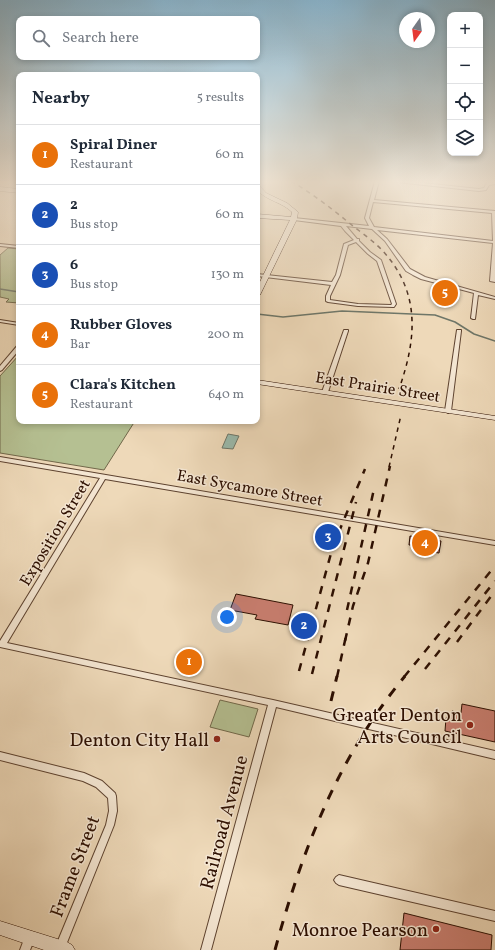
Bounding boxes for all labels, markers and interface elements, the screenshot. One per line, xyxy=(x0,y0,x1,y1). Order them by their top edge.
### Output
north arrow xyxy=(399,12,435,48)
map controls xyxy=(447,12,483,156)
button: + xyxy=(447,12,483,48)
search box xyxy=(16,16,260,60)
icon: search xyxy=(30,27,52,49)
text: Search here xyxy=(62,28,139,49)
button: − xyxy=(447,48,483,84)
button: locate xyxy=(447,84,483,120)
text: Nearby xyxy=(32,87,90,110)
text: 5 results xyxy=(197,89,244,107)
button: layers xyxy=(447,120,483,156)
text: Spiral Diner xyxy=(70,135,157,156)
text: 1 xyxy=(42,146,48,164)
text: 60 m xyxy=(216,146,244,164)
text: Restaurant xyxy=(70,156,133,174)
text: 2 xyxy=(70,195,78,216)
text: 2 xyxy=(42,206,48,224)
text: 60 m xyxy=(216,206,244,224)
text: Bus stop xyxy=(70,216,118,234)
text: 6 xyxy=(70,255,78,276)
text: 3 xyxy=(42,266,48,284)
text: 130 m xyxy=(211,266,244,284)
text: Bus stop xyxy=(70,276,118,294)
pin: 5 xyxy=(432,278,458,308)
text: Rubber Gloves xyxy=(70,315,172,336)
text: 4 xyxy=(41,326,49,344)
text: 200 m xyxy=(207,326,244,344)
text: Bar xyxy=(70,336,90,354)
street label: East Prairie Street xyxy=(314,367,442,409)
text: Clara's Kitchen xyxy=(70,375,176,396)
text: 5 xyxy=(42,386,48,404)
text: 640 m xyxy=(208,386,244,404)
text: Restaurant xyxy=(70,396,133,414)
street label: East Sycamore Street xyxy=(175,465,325,513)
street label: Exposition Street xyxy=(15,475,96,591)
pin: 3 xyxy=(315,522,341,552)
pin: 4 xyxy=(412,528,438,558)
your location xyxy=(217,607,237,627)
pin: 2 xyxy=(291,611,317,641)
pin: 1 xyxy=(176,647,202,677)
place label: Greater Denton Arts Council xyxy=(333,703,462,751)
marker: Greater Denton Arts Council xyxy=(465,720,475,730)
place label: Denton City Hall xyxy=(70,728,209,754)
marker: Denton City Hall xyxy=(212,734,222,744)
street label: Railroad Avenue xyxy=(195,752,255,893)
street label: Frame Street xyxy=(45,812,107,921)
place label: Monroe Pearson xyxy=(292,918,428,944)
marker: Monroe Pearson xyxy=(431,924,441,934)

